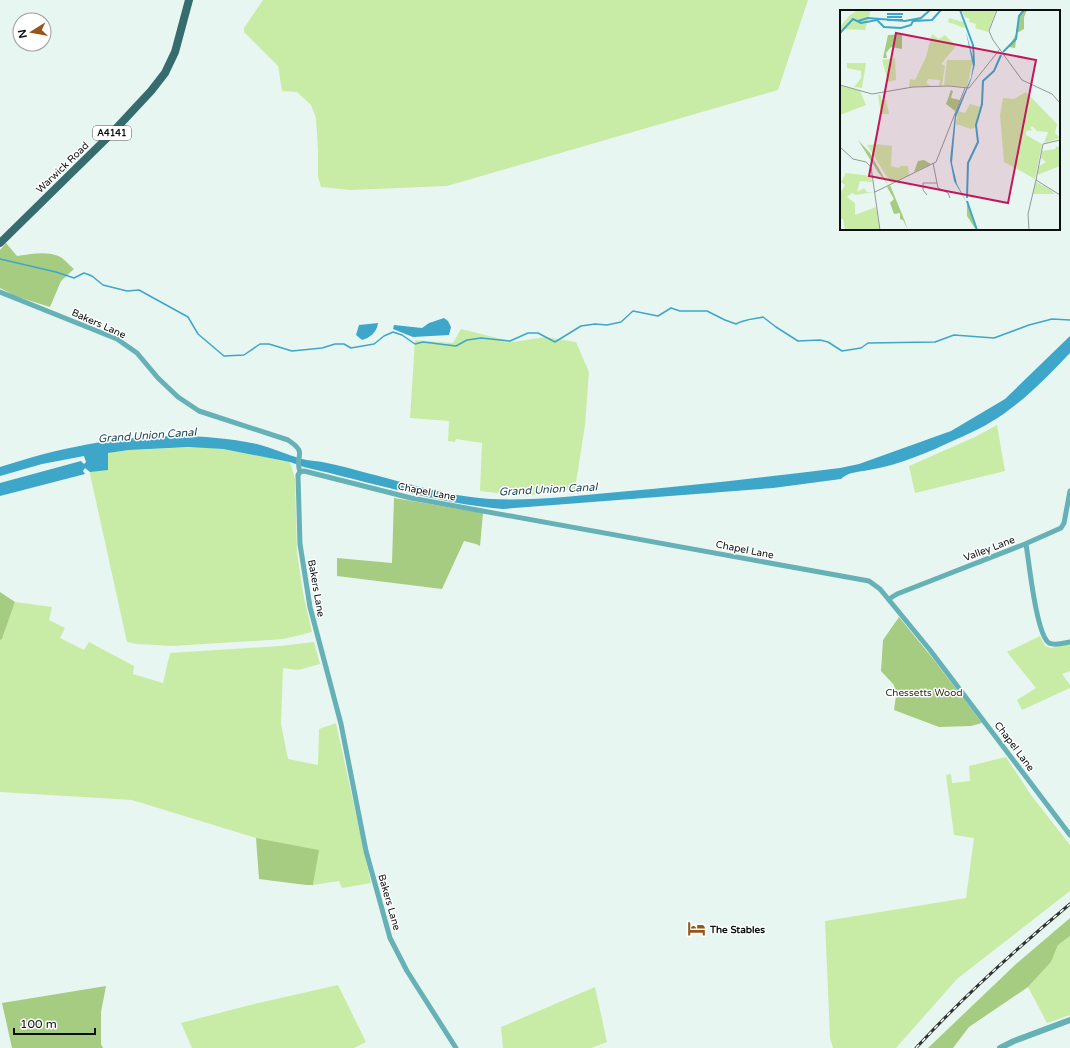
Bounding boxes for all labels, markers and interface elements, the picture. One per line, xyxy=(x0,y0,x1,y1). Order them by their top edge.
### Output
inset map xyxy=(840,10,1060,230)
north arrow xyxy=(12,12,52,52)
text: N xyxy=(15,28,30,39)
road number: A4141 xyxy=(93,126,131,140)
street label: Warwick Road xyxy=(34,140,91,196)
street label: Bakers Lane xyxy=(70,307,128,341)
water label: Grand Union Canal xyxy=(97,425,198,445)
street label: Chapel Lane xyxy=(397,480,457,504)
water label: Grand Union Canal xyxy=(499,480,599,499)
street label: Valley Lane xyxy=(962,534,1017,564)
street label: Chapel Lane xyxy=(715,538,775,562)
street label: Bakers Lane xyxy=(305,559,327,618)
park label: Chessetts Wood xyxy=(885,687,963,699)
street label: Chapel Lane xyxy=(992,719,1037,774)
street label: Bakers Lane xyxy=(375,873,403,932)
hotel icon: The Stables xyxy=(687,919,707,939)
place label: The Stables xyxy=(709,924,765,936)
scale bar xyxy=(14,1010,95,1036)
text: 100 m xyxy=(20,1017,57,1031)

